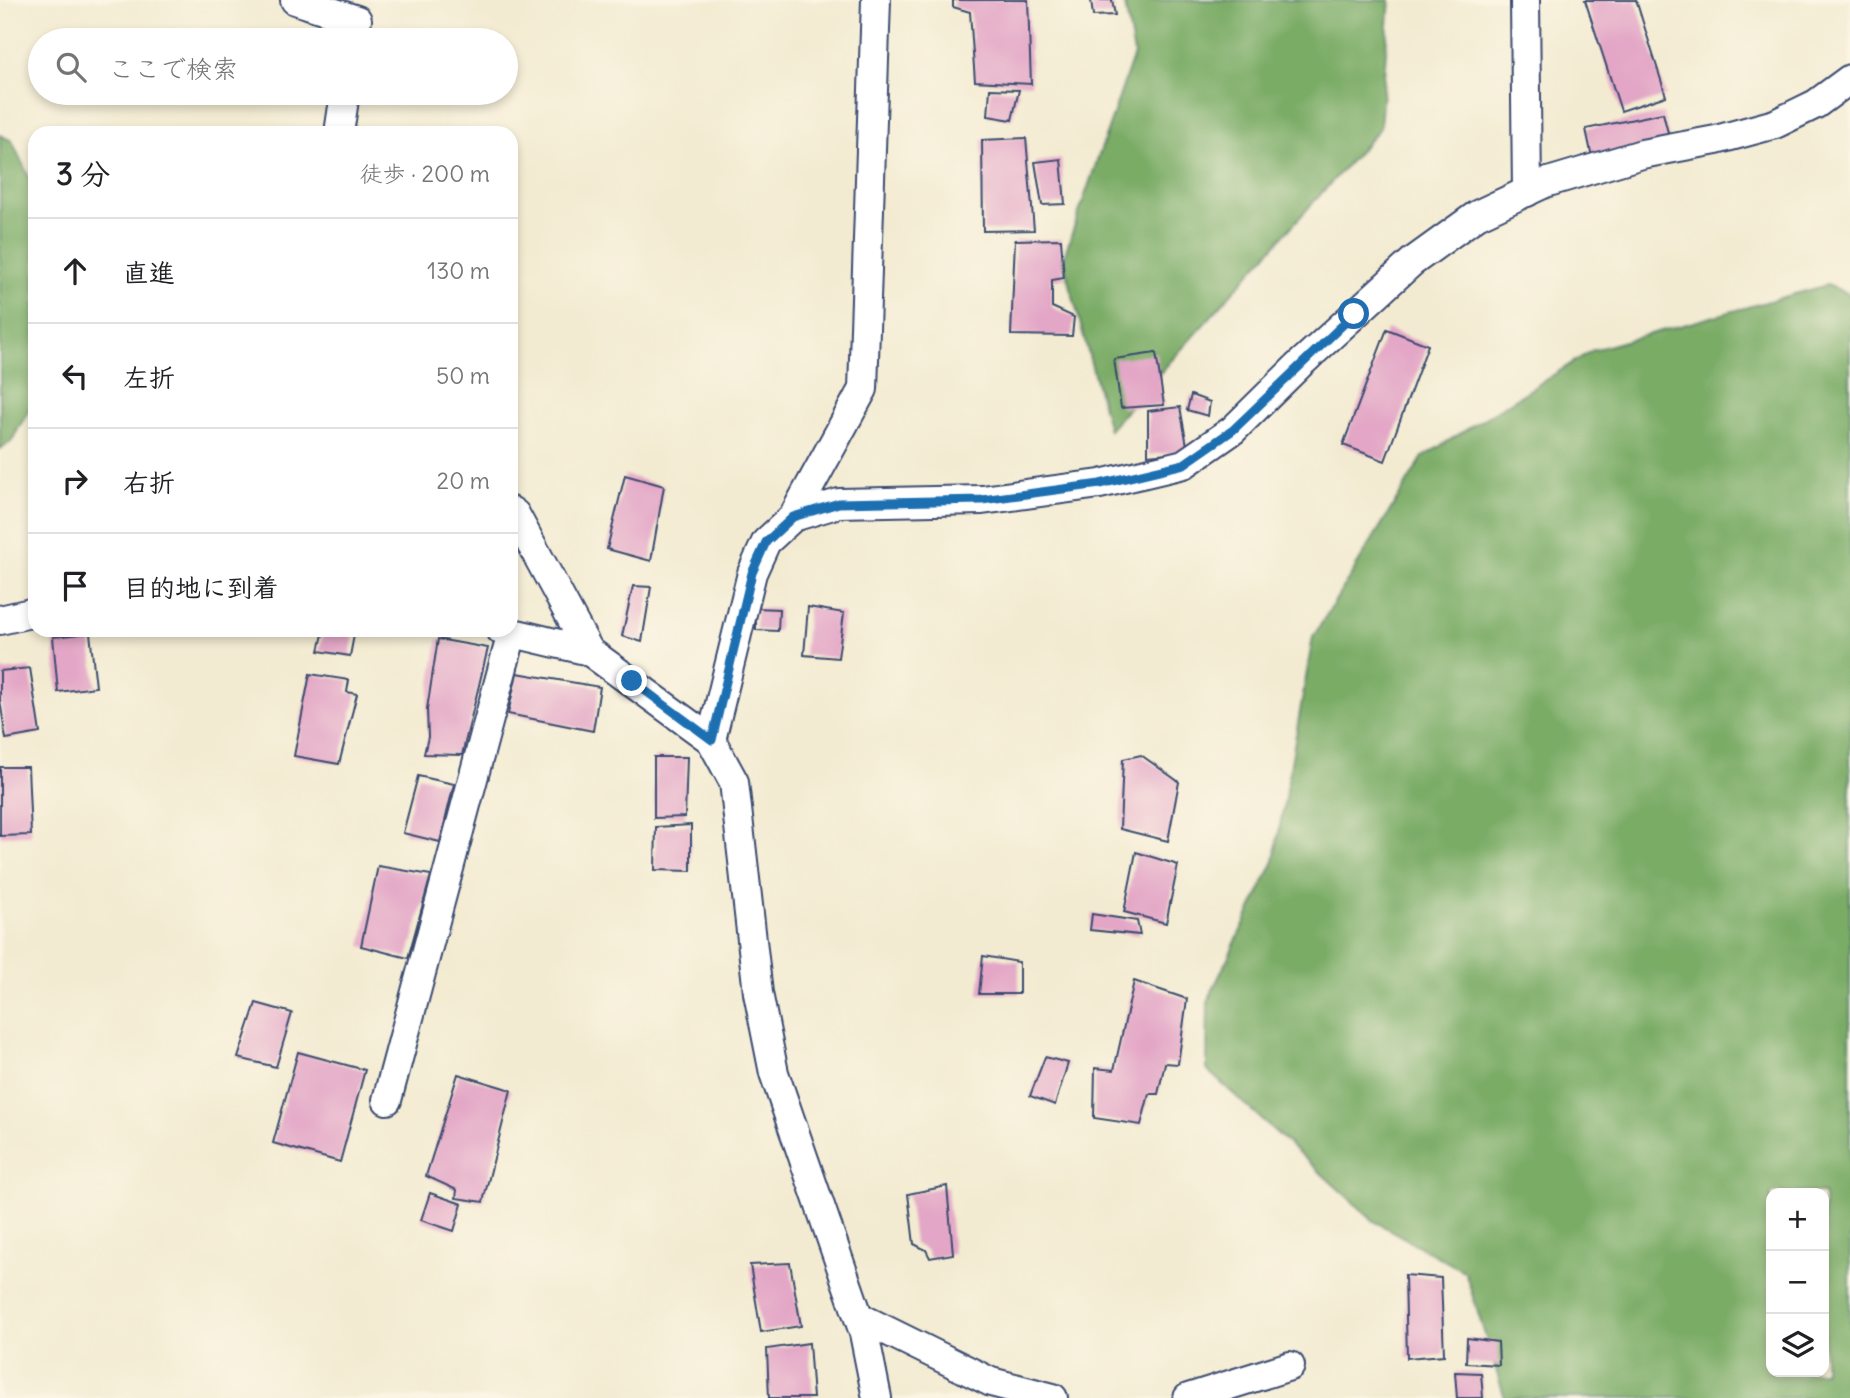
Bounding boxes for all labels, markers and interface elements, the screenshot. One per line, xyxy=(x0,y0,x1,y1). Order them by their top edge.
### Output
search box xyxy=(28,28,518,105)
icon: search xyxy=(52,48,90,86)
text: ここで検索 xyxy=(108,52,238,85)
text: 3 分 xyxy=(56,155,110,193)
text: 徒歩 · 200 m xyxy=(359,159,490,188)
icon: ahead xyxy=(56,252,94,290)
text: 直進 xyxy=(123,256,175,289)
text: 130 m xyxy=(427,256,490,285)
route start xyxy=(1338,298,1369,329)
icon: left xyxy=(56,357,94,395)
text: 左折 xyxy=(123,361,175,394)
text: 50 m xyxy=(436,361,490,390)
icon: right xyxy=(56,462,94,500)
text: 右折 xyxy=(123,466,175,499)
text: 20 m xyxy=(437,466,490,495)
icon: arrive xyxy=(56,567,94,605)
text: 目的地に到着 xyxy=(123,571,279,604)
route end xyxy=(616,665,647,696)
map controls xyxy=(1766,1188,1829,1377)
button: + xyxy=(1766,1188,1829,1251)
button: − xyxy=(1766,1251,1829,1314)
button: layers xyxy=(1766,1314,1829,1377)

